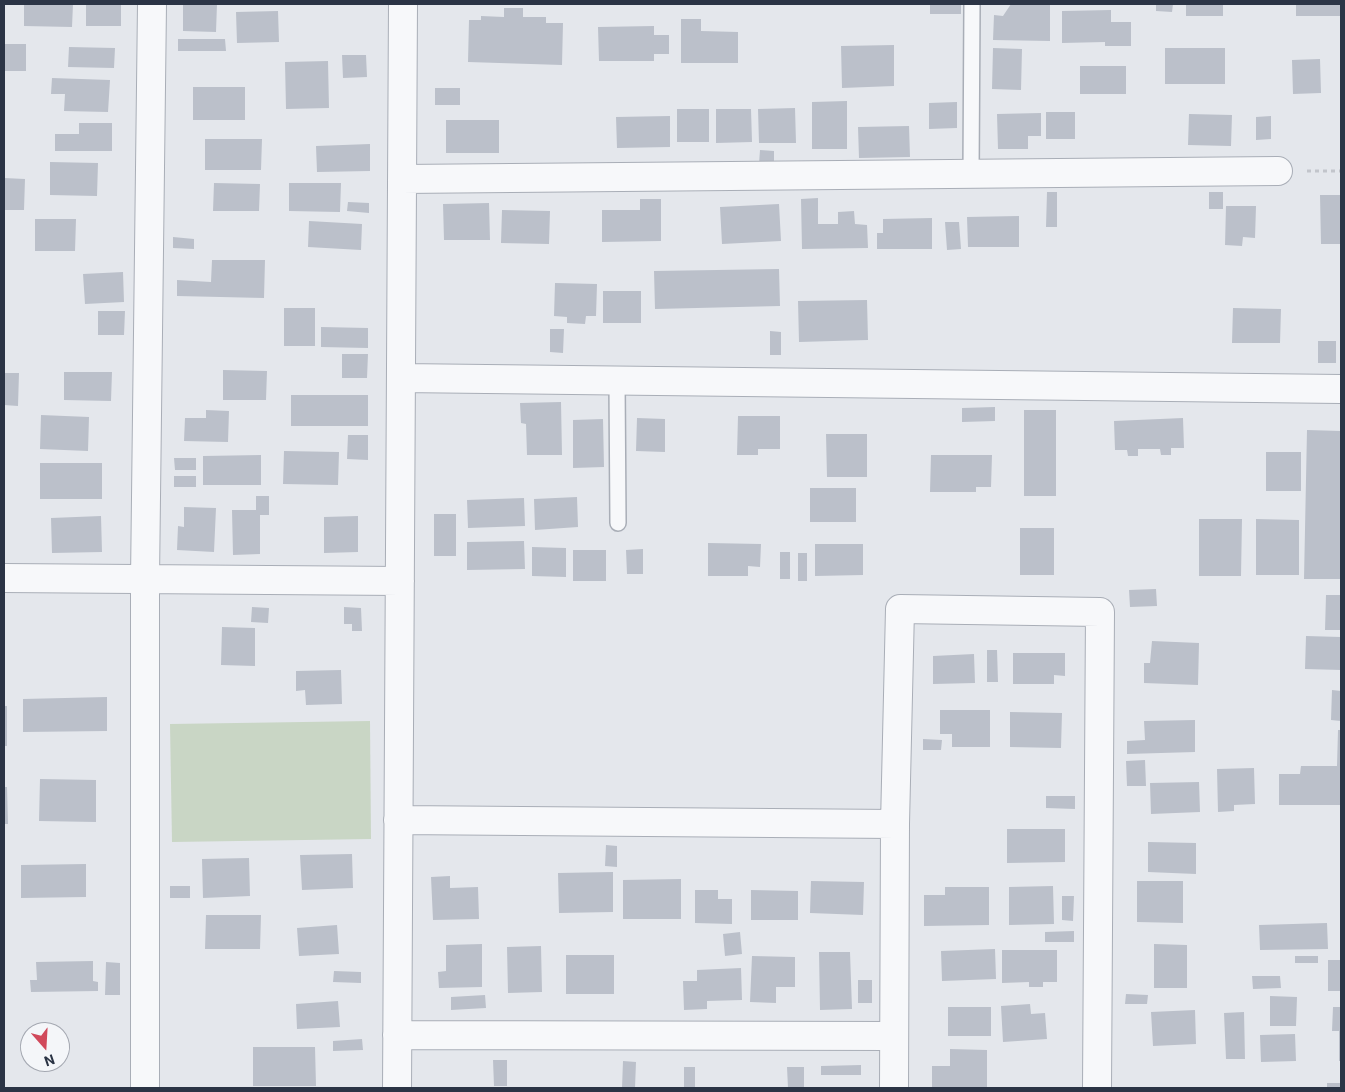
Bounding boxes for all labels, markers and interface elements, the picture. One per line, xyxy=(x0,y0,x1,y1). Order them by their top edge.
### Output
north arrow xyxy=(20,1022,70,1072)
text: N xyxy=(42,1051,57,1069)

